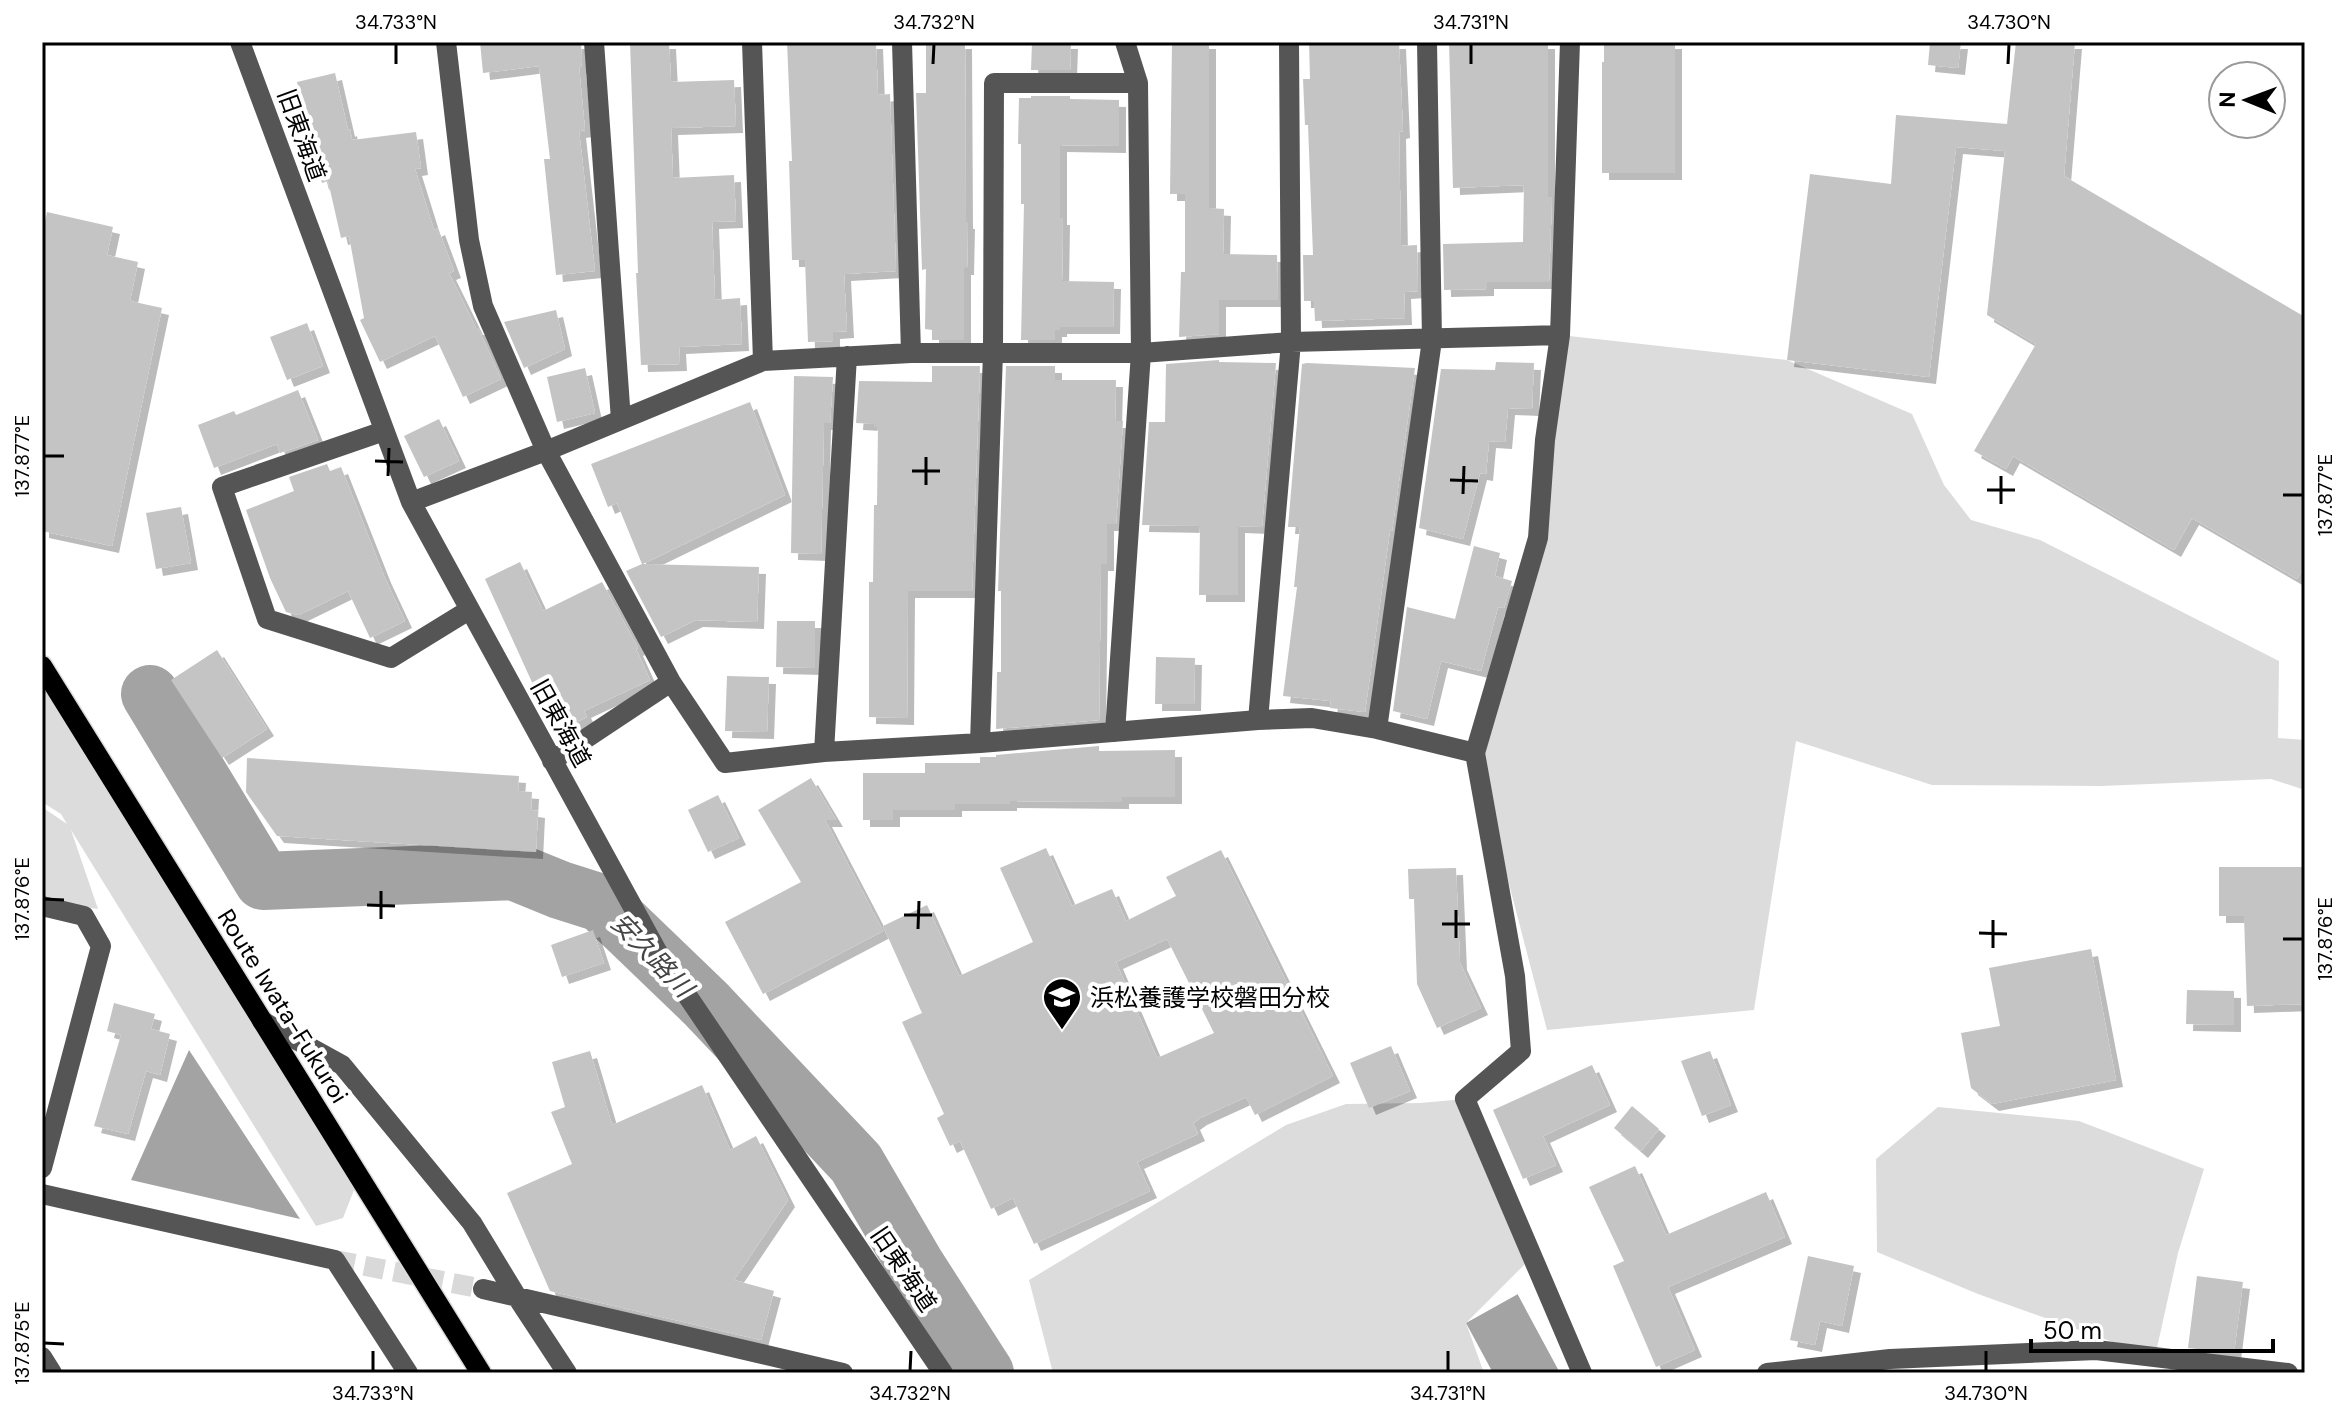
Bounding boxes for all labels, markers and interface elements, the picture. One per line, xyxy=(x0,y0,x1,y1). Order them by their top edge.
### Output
text: 34.733°N xyxy=(355,9,437,35)
text: 34.732°N xyxy=(893,9,975,35)
text: 34.731°N xyxy=(1433,9,1509,35)
text: 34.730°N xyxy=(1967,9,2051,35)
north arrow xyxy=(2207,60,2287,140)
street label: 旧東海道 xyxy=(271,85,333,185)
text: N xyxy=(2213,91,2242,108)
text: 137.877°E xyxy=(9,415,35,497)
text: 137.877°E xyxy=(2312,454,2338,536)
street label: 旧東海道 xyxy=(524,674,598,772)
text: 137.876°E xyxy=(9,857,35,941)
text: 137.876°E xyxy=(2312,897,2338,981)
street label: Route Iwata-Fukuroi xyxy=(211,903,355,1109)
water label: 安久路川 xyxy=(604,906,702,1006)
school or university icon: 浜松養護学校磐田分校 xyxy=(1041,976,1083,1031)
place label: 浜松養護学校磐田分校 xyxy=(1090,982,1330,1013)
street label: 旧東海道 xyxy=(864,1221,944,1317)
text: 137.875°E xyxy=(9,1301,35,1385)
scale bar xyxy=(2031,1303,2273,1353)
text: 50 m xyxy=(2043,1315,2102,1346)
text: 34.733°N xyxy=(332,1380,414,1406)
text: 34.732°N xyxy=(869,1380,951,1406)
text: 34.731°N xyxy=(1410,1380,1486,1406)
text: 34.730°N xyxy=(1944,1380,2028,1406)

